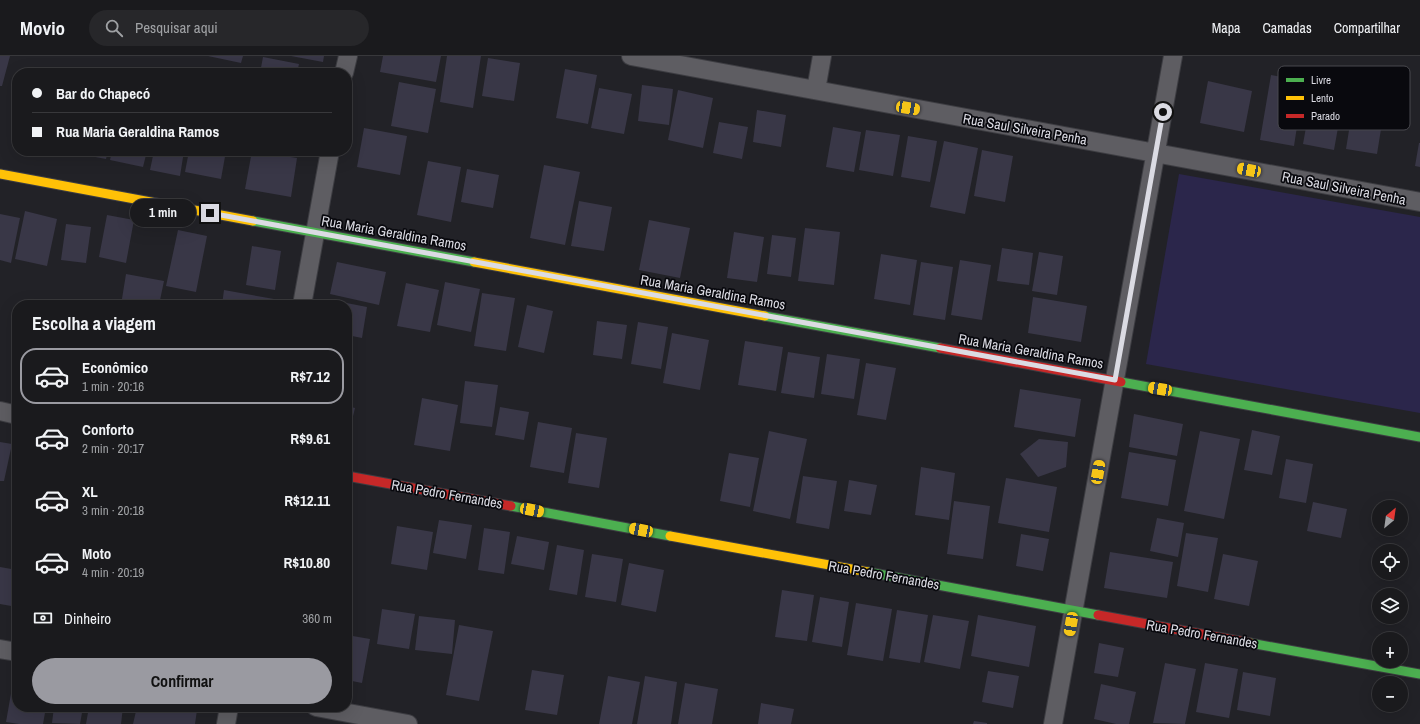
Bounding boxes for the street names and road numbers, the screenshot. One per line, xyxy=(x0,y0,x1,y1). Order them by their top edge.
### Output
street label: Rua Saul Silveira Penha xyxy=(962,109,1089,149)
street label: Rua Saul Silveira Penha xyxy=(1281,167,1408,209)
street label: Rua Maria Geraldina Ramos xyxy=(320,211,468,255)
street label: Rua Maria Geraldina Ramos xyxy=(639,270,787,314)
street label: Rua Maria Geraldina Ramos xyxy=(957,329,1105,373)
street label: Rua Pedro Fernandes xyxy=(390,475,504,513)
street label: Rua Pedro Fernandes xyxy=(827,556,941,594)
street label: Rua Pedro Fernandes xyxy=(1145,615,1259,653)

